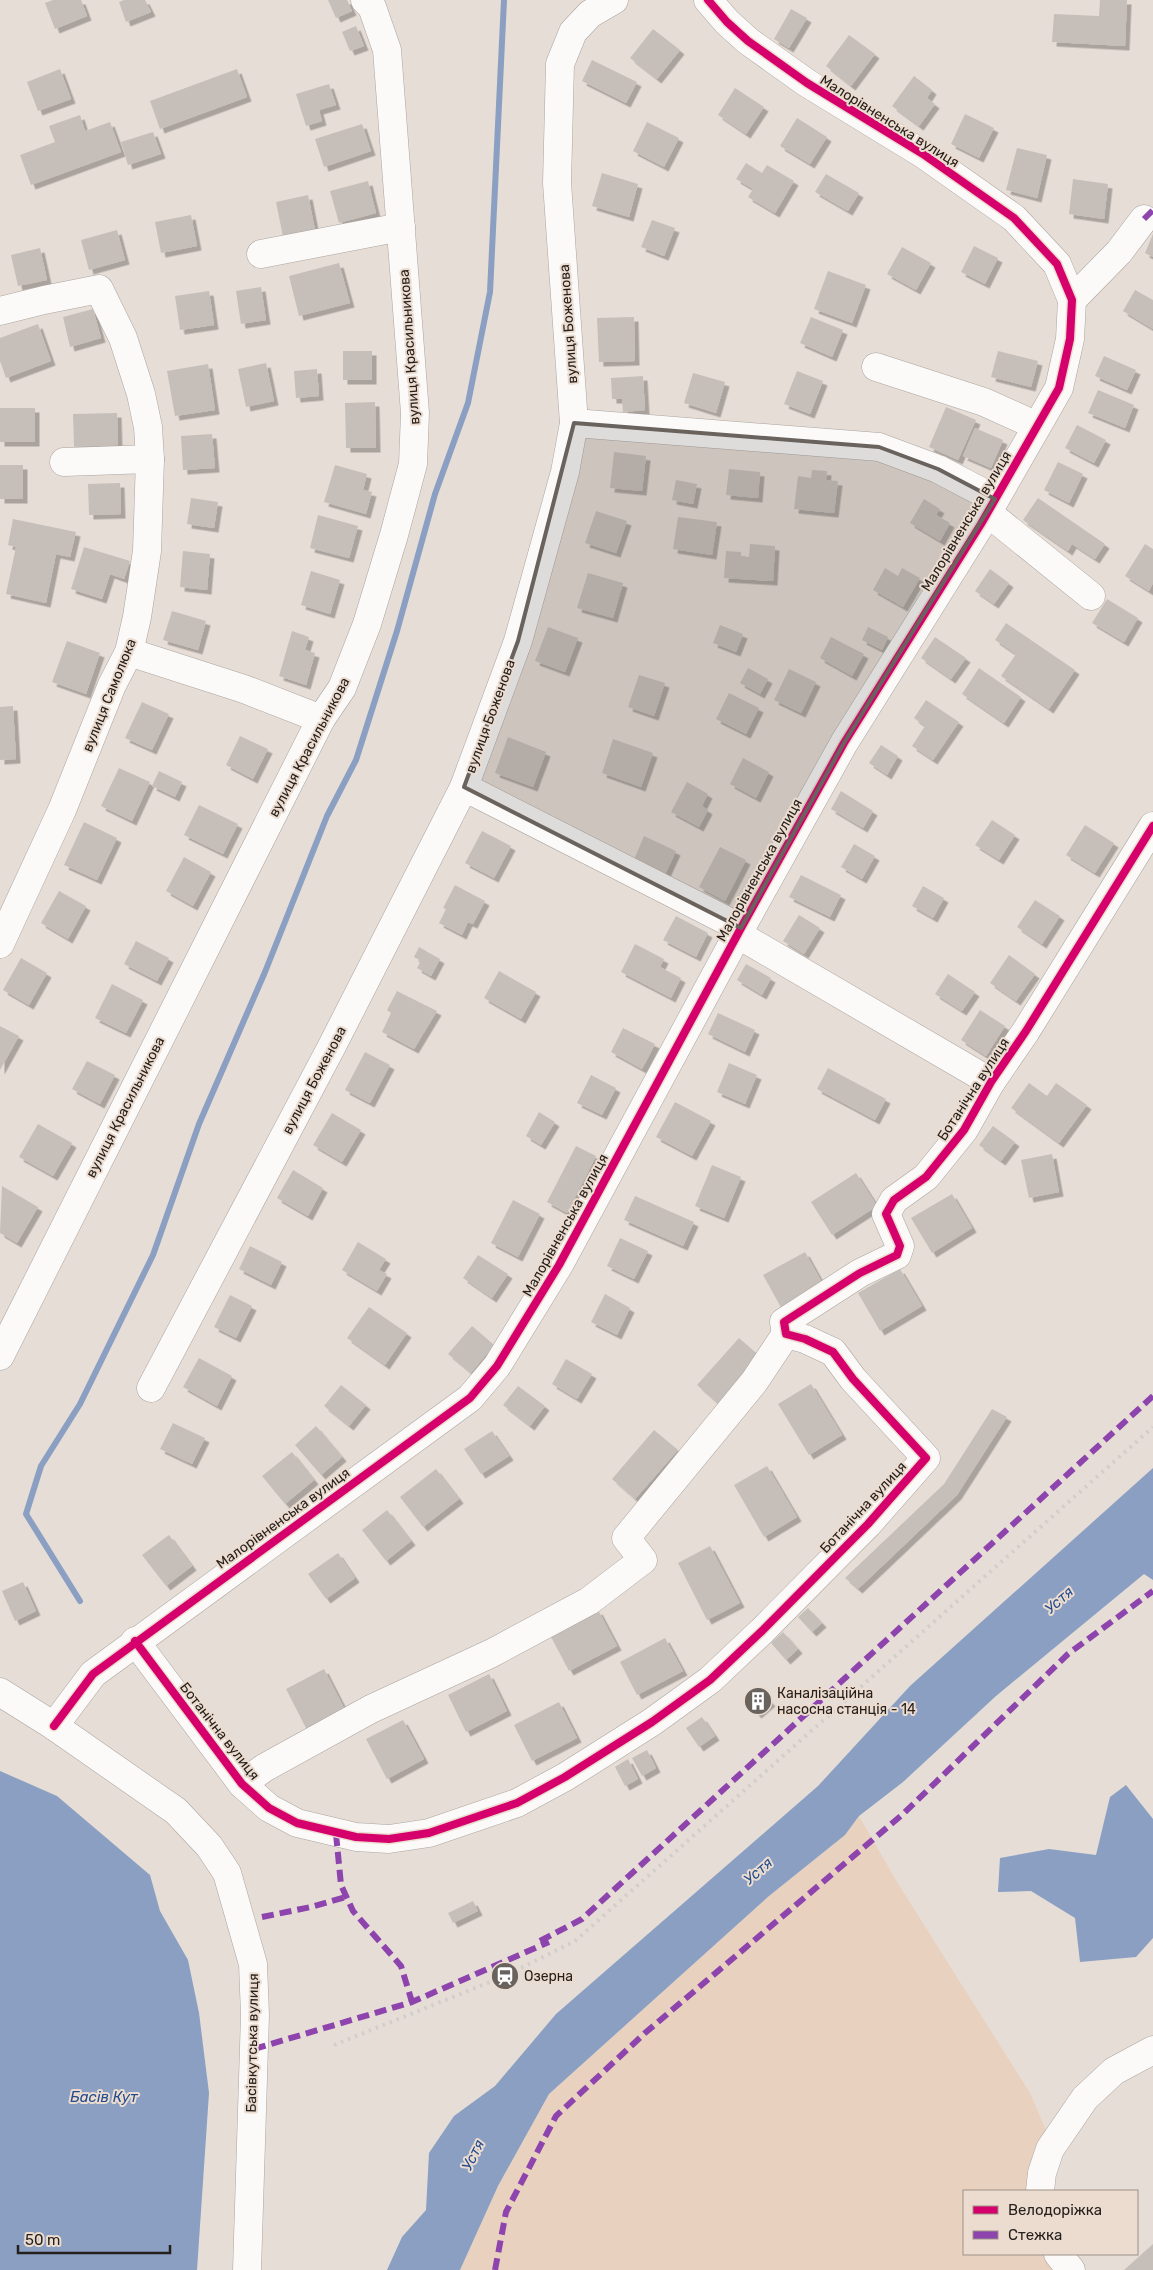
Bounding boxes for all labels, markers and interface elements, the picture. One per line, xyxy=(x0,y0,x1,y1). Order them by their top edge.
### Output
street label: Малорівненська вулиця xyxy=(817,72,962,171)
street label: вулиця Боженова xyxy=(556,264,581,384)
street label: вулиця Красильникова xyxy=(396,269,423,425)
street label: Малорівненська вулиця xyxy=(918,448,1015,595)
street label: вулиця Самолюка xyxy=(79,636,140,754)
street label: вулиця Боженова xyxy=(462,657,519,775)
street label: вулиця Красильникова xyxy=(265,674,353,820)
street label: Малорівненська вулиця xyxy=(713,796,806,945)
street label: вулиця Боженова xyxy=(279,1023,350,1137)
street label: вулиця Красильникова xyxy=(83,1034,168,1180)
street label: Ботанічна вулиця xyxy=(934,1035,1013,1144)
street label: Малорівненська вулиця xyxy=(519,1151,612,1300)
street label: Ботанічна вулиця xyxy=(816,1458,910,1557)
street label: Малорівненська вулиця xyxy=(213,1464,353,1573)
water label: Устя xyxy=(1041,1583,1077,1617)
street label: Ботанічна вулиця xyxy=(176,1679,263,1784)
place label: Каналізаційна насосна станція - 14 xyxy=(777,1685,916,1718)
building icon: Каналізаційна насосна станція - 14 xyxy=(743,1686,773,1716)
water label: Устя xyxy=(740,1854,776,1888)
station icon: Озерна xyxy=(490,1961,520,1991)
place label: Озерна xyxy=(524,1968,573,1985)
street label: Басівкутська вулиця xyxy=(243,1973,262,2113)
water label: Басів Кут xyxy=(70,2088,139,2106)
water label: Устя xyxy=(458,2137,488,2173)
legend xyxy=(963,2190,1138,2255)
text: Велодоріжка xyxy=(1008,2201,1102,2219)
scale bar xyxy=(18,2222,170,2254)
text: Стежка xyxy=(1008,2226,1062,2244)
text: 50 m xyxy=(25,2231,60,2249)

